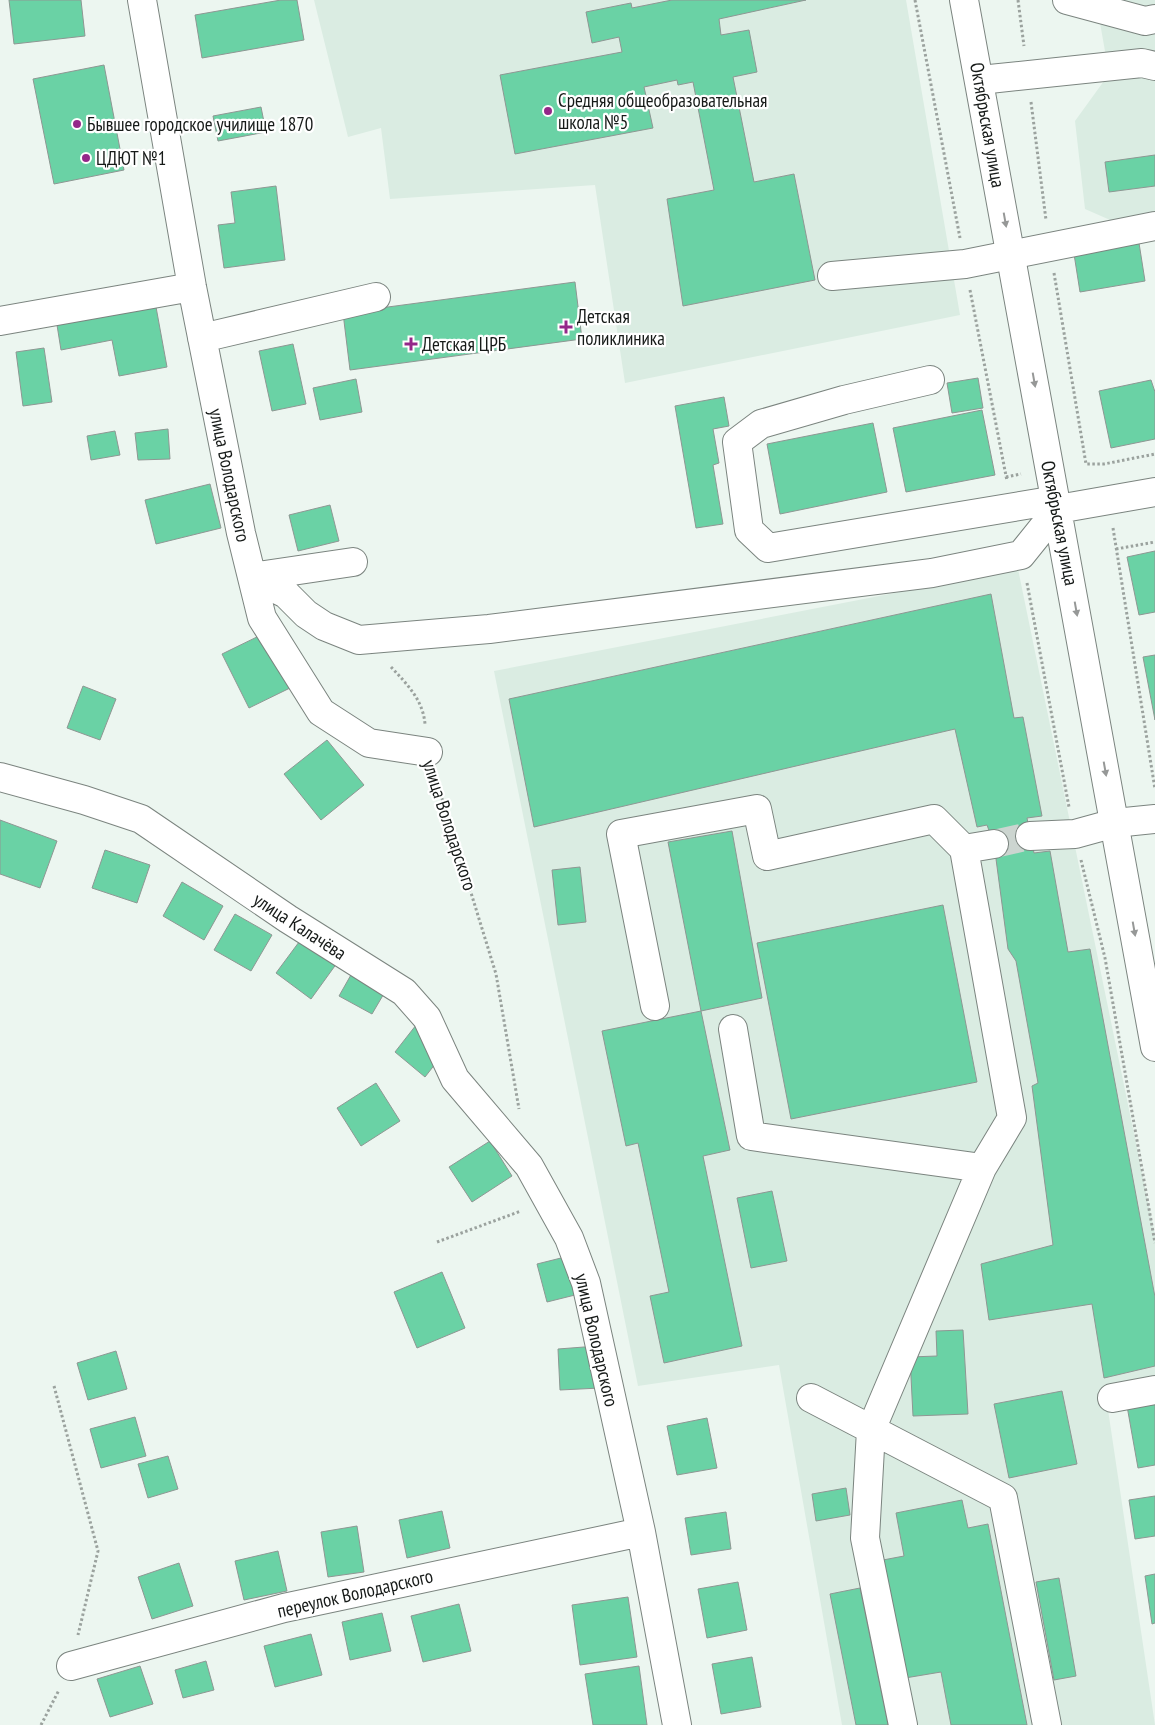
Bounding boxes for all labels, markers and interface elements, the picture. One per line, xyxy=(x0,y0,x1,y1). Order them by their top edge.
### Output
street label: Октябрьская улица xyxy=(965,61,1011,189)
place label: Средняя общеобразовательная школа №5 xyxy=(558,88,767,134)
marker: Средняя общеобразовательная школа №5 xyxy=(542,105,554,117)
place label: Бывшее городское училище 1870 xyxy=(87,112,313,136)
marker: Бывшее городское училище 1870 xyxy=(71,118,83,130)
place label: ЦДЮТ №1 xyxy=(96,146,166,170)
marker: ЦДЮТ №1 xyxy=(80,152,92,164)
one-way arrow xyxy=(1002,212,1010,228)
place label: Детская поликлиника xyxy=(577,304,665,350)
marker: Детская поликлиника xyxy=(559,320,573,334)
place label: Детская ЦРБ xyxy=(422,332,506,356)
marker: Детская ЦРБ xyxy=(404,337,418,351)
one-way arrow xyxy=(1030,372,1038,388)
street label: улица Володарского xyxy=(204,406,256,544)
street label: Октябрьская улица xyxy=(1036,459,1084,587)
one-way arrow xyxy=(1073,602,1081,618)
street label: улица Володарского xyxy=(418,757,482,893)
one-way arrow xyxy=(1102,761,1110,777)
street label: улица Калачёва xyxy=(249,887,351,965)
one-way arrow xyxy=(1130,921,1138,937)
street label: улица Володарского xyxy=(570,1271,624,1409)
street label: переулок Володарского xyxy=(275,1563,435,1623)

